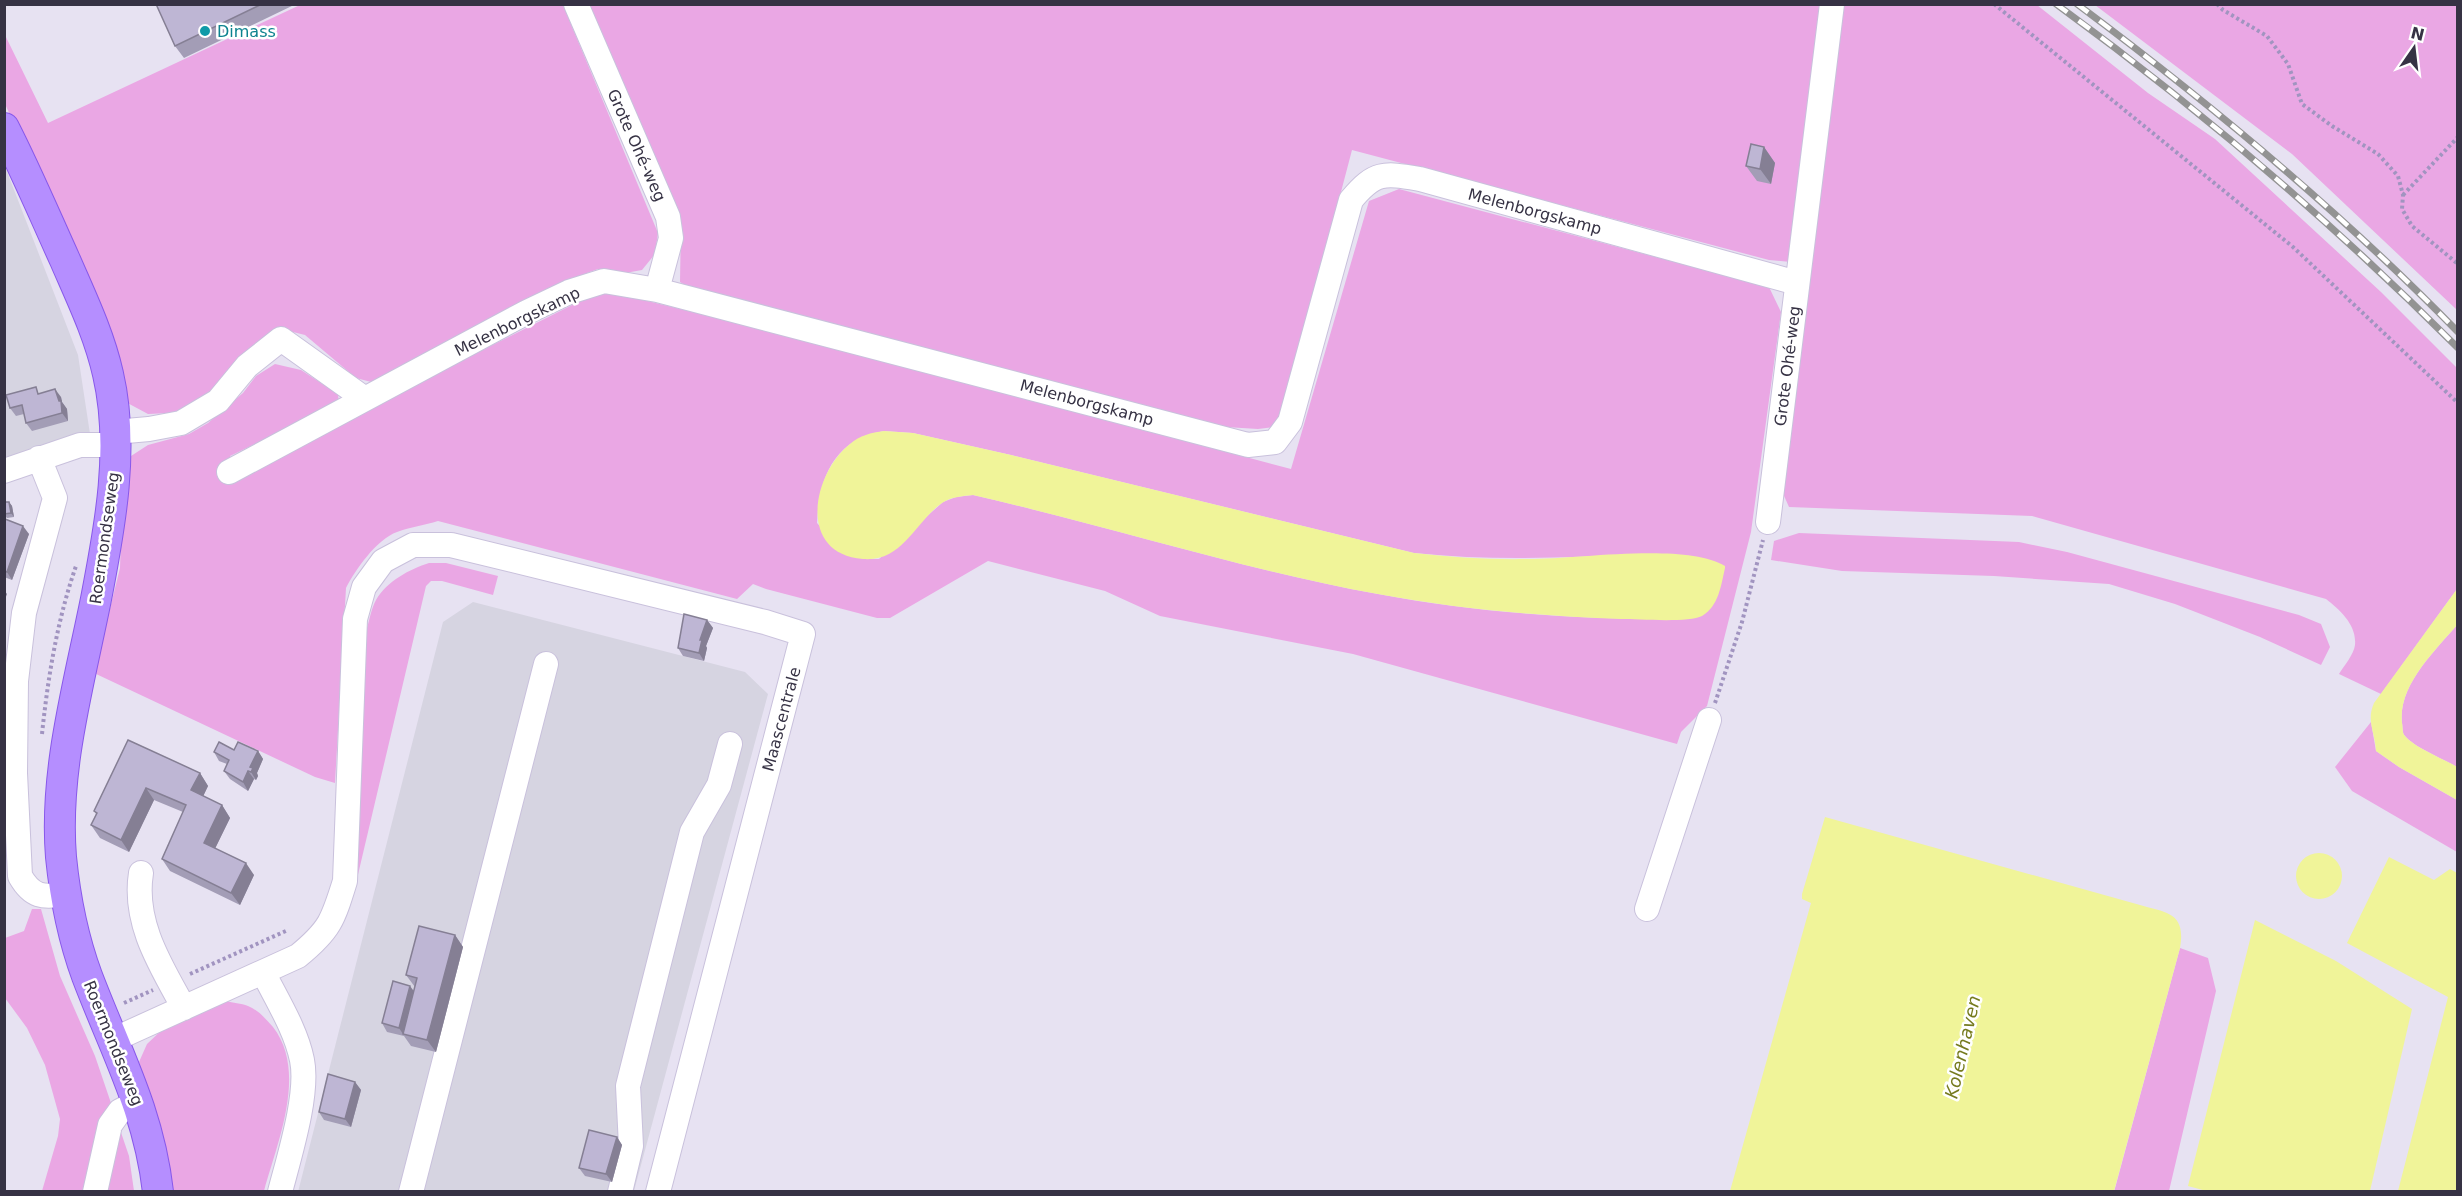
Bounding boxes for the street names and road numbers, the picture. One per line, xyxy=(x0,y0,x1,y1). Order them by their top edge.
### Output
street label: Grote Ohé-weg xyxy=(603,86,670,204)
street label: Melenborgskamp xyxy=(1466,185,1604,238)
street label: Melenborgskamp xyxy=(451,283,583,360)
street label: Grote Ohé-weg xyxy=(1771,305,1804,427)
street label: Melenborgskamp xyxy=(1018,376,1156,429)
street label: Roermondseweg xyxy=(86,471,123,605)
street label: Maascentrale xyxy=(758,665,805,773)
street label: Roermondseweg xyxy=(80,978,147,1109)

